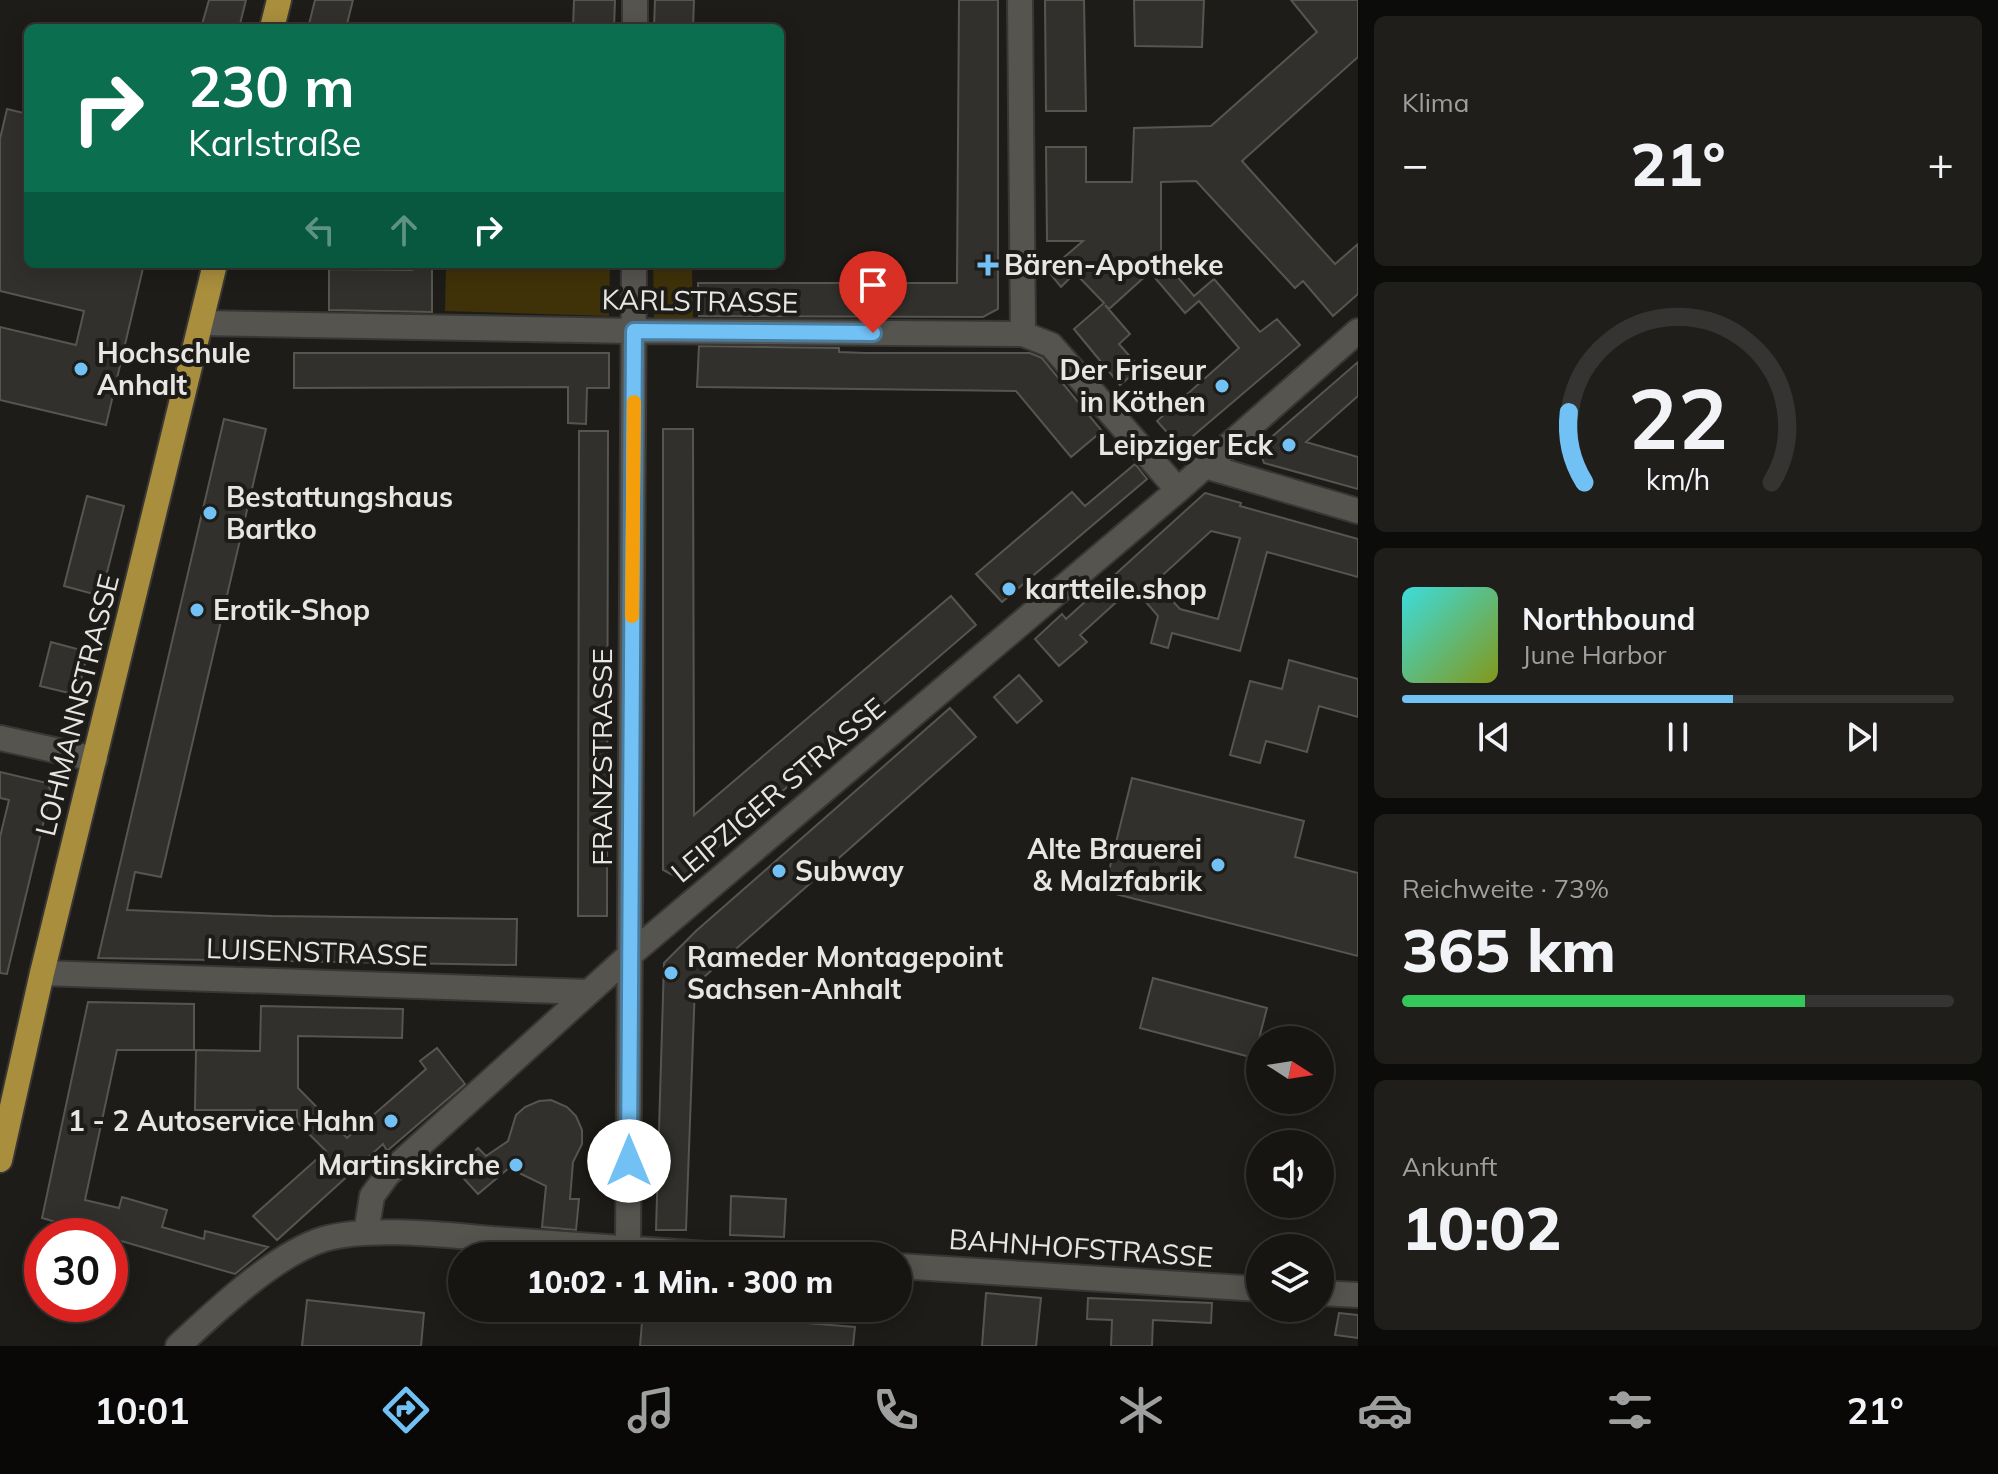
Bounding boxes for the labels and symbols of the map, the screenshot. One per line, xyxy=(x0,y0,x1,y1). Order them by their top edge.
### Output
place label: Bären-Apotheke xyxy=(1004,247,1224,282)
pin xyxy=(839,251,907,333)
marker: Bären-Apotheke xyxy=(979,256,997,274)
street label: KARLSTRASSE xyxy=(601,281,799,320)
place label: Hochschule Anhalt xyxy=(97,335,251,402)
place label: Der Friseur in Köthen xyxy=(1060,352,1206,419)
marker: Hochschule Anhalt xyxy=(72,360,90,378)
marker: Der Friseur in Köthen xyxy=(1213,377,1231,395)
place label: Leipziger Eck xyxy=(1098,427,1274,462)
marker: Leipziger Eck xyxy=(1280,436,1298,454)
place label: Bestattungshaus Bartko xyxy=(226,479,453,546)
marker: Bestattungshaus Bartko xyxy=(201,504,219,522)
street label: LOHMANNSTRASSE xyxy=(27,570,126,839)
place label: kartteile.shop xyxy=(1025,571,1207,606)
marker: kartteile.shop xyxy=(1000,580,1018,598)
place label: Erotik-Shop xyxy=(213,592,370,627)
marker: Erotik-Shop xyxy=(188,601,206,619)
street label: FRANZSTRASSE xyxy=(584,648,619,866)
street label: LEIPZIGER STRASSE xyxy=(663,690,892,889)
place label: Alte Brauerei & Malzfabrik xyxy=(1027,831,1203,898)
place label: Subway xyxy=(795,853,904,888)
marker: Alte Brauerei & Malzfabrik xyxy=(1209,856,1227,874)
marker: Subway xyxy=(770,862,788,880)
street label: LUISENSTRASSE xyxy=(206,930,428,973)
place label: Rameder Montagepoint Sachsen-Anhalt xyxy=(687,939,1003,1006)
marker: Rameder Montagepoint Sachsen-Anhalt xyxy=(662,964,680,982)
north arrow xyxy=(1246,1026,1334,1114)
place label: 1 - 2 Autoservice Hahn xyxy=(68,1103,375,1138)
marker: 1 - 2 Autoservice Hahn xyxy=(382,1112,400,1130)
position arrow xyxy=(587,1119,671,1203)
place label: Martinskirche xyxy=(318,1147,500,1182)
marker: Martinskirche xyxy=(507,1156,525,1174)
speed limit sign: 30 xyxy=(24,1218,128,1322)
street label: BAHNHOFSTRASSE xyxy=(948,1221,1214,1274)

